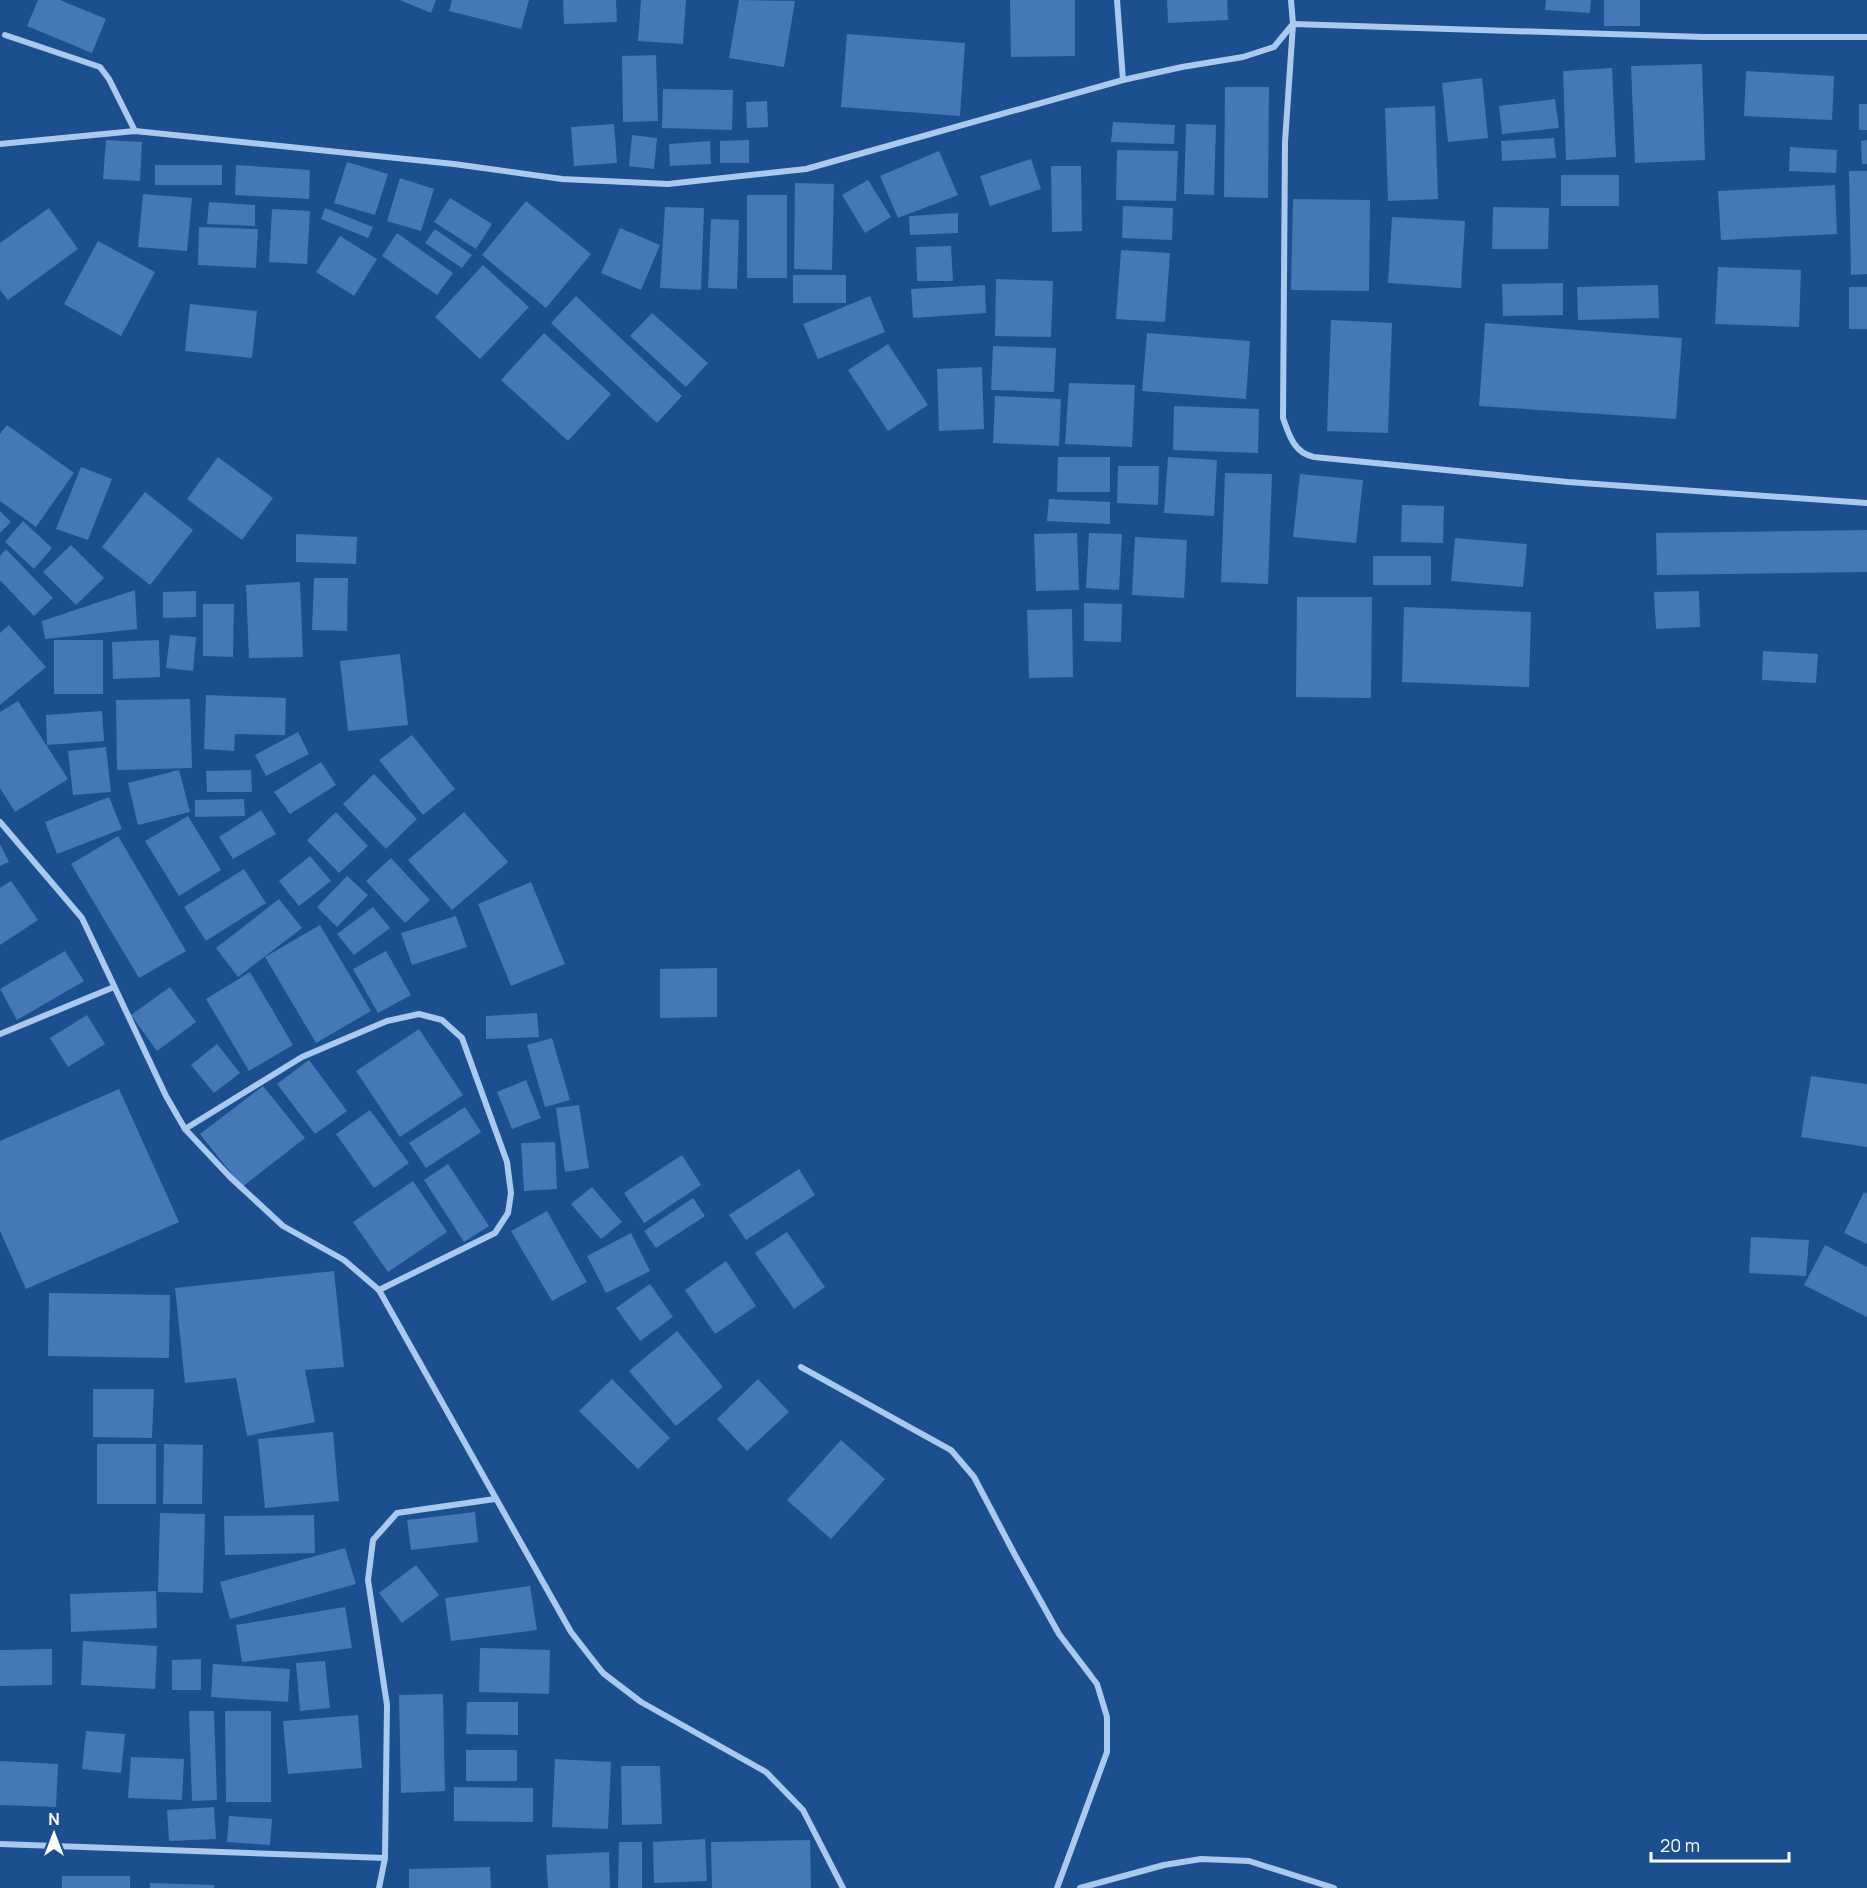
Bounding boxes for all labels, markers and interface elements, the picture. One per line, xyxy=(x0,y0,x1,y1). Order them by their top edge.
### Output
north arrow xyxy=(24,1804,84,1864)
text: N xyxy=(48,1808,60,1830)
scale bar xyxy=(1651,1825,1789,1863)
text: 20 m xyxy=(1660,1833,1700,1857)

